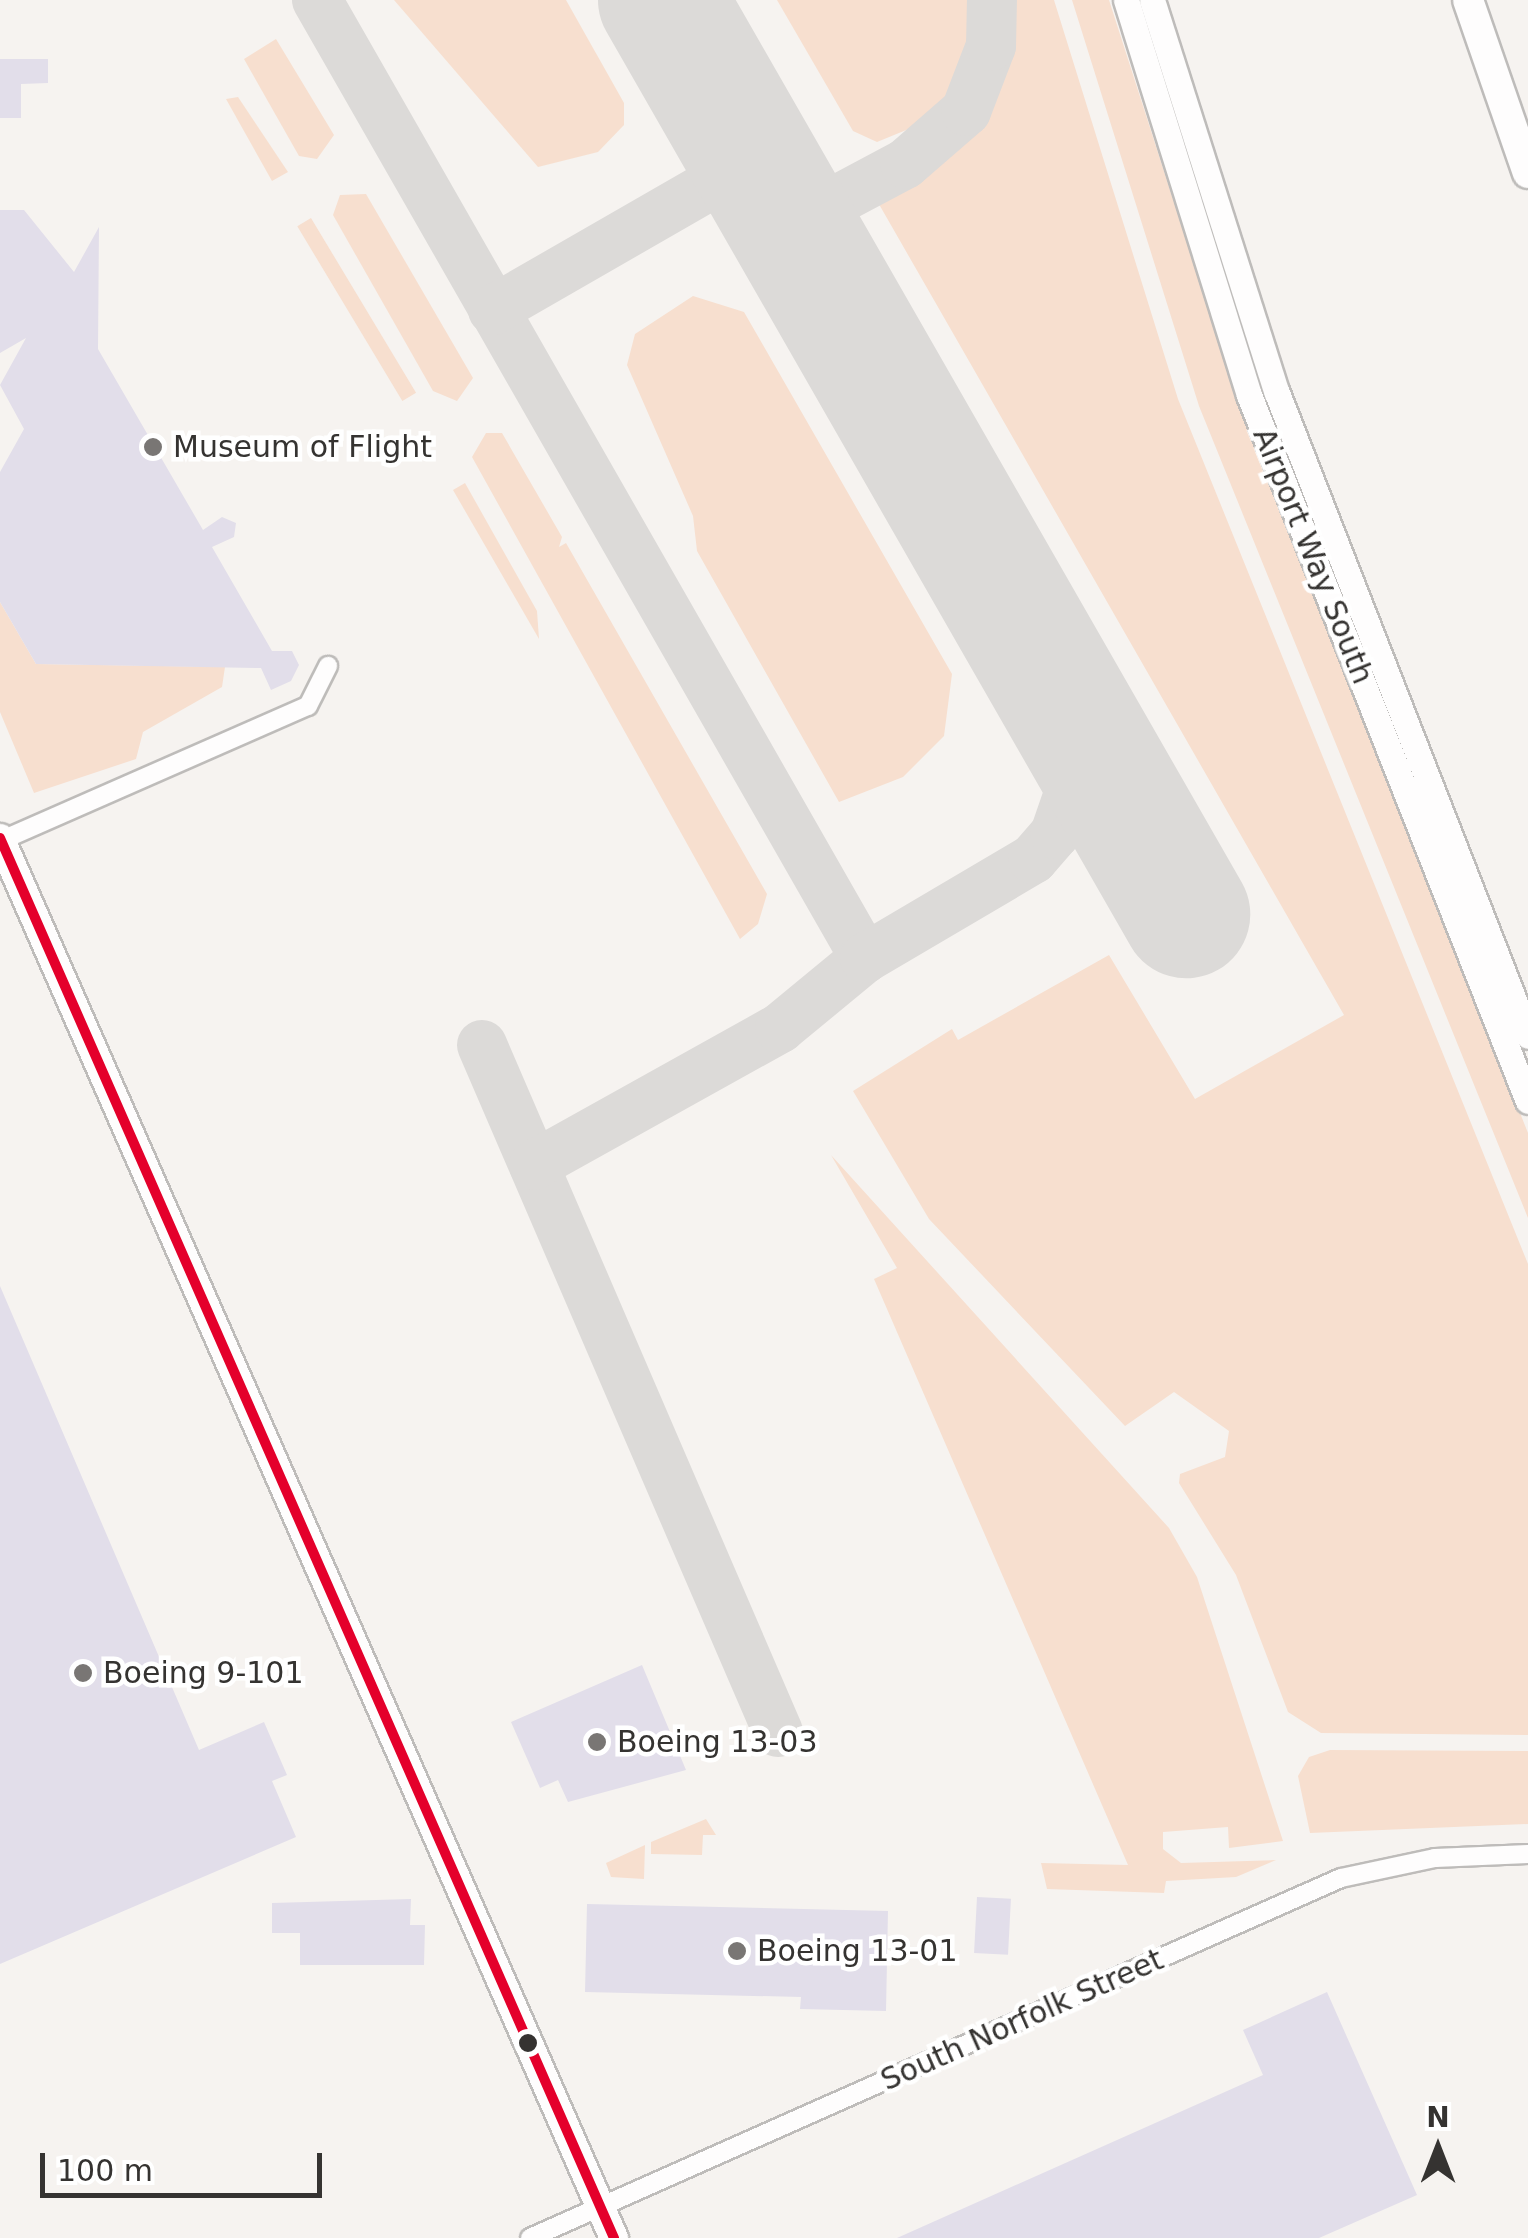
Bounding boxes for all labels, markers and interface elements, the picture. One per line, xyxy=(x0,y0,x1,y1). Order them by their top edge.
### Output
street label: Airport Way South xyxy=(1245,423,1381,689)
place label: Museum of Flight xyxy=(173,429,432,465)
marker: Museum of Flight xyxy=(142,436,164,458)
place label: Boeing 9-101 xyxy=(103,1655,303,1691)
marker: Boeing 9-101 xyxy=(72,1662,94,1684)
place label: Boeing 13-03 xyxy=(617,1724,817,1760)
marker: Boeing 13-03 xyxy=(586,1731,608,1753)
place label: Boeing 13-01 xyxy=(757,1933,957,1969)
marker: Boeing 13-01 xyxy=(726,1940,748,1962)
street label: South Norfolk Street xyxy=(875,1941,1169,2099)
unlabelled marker xyxy=(518,2033,538,2053)
north arrow xyxy=(1388,2098,1488,2198)
text: N xyxy=(1426,2101,1450,2134)
scale bar xyxy=(45,2133,328,2195)
text: 100 m xyxy=(57,2153,153,2188)

